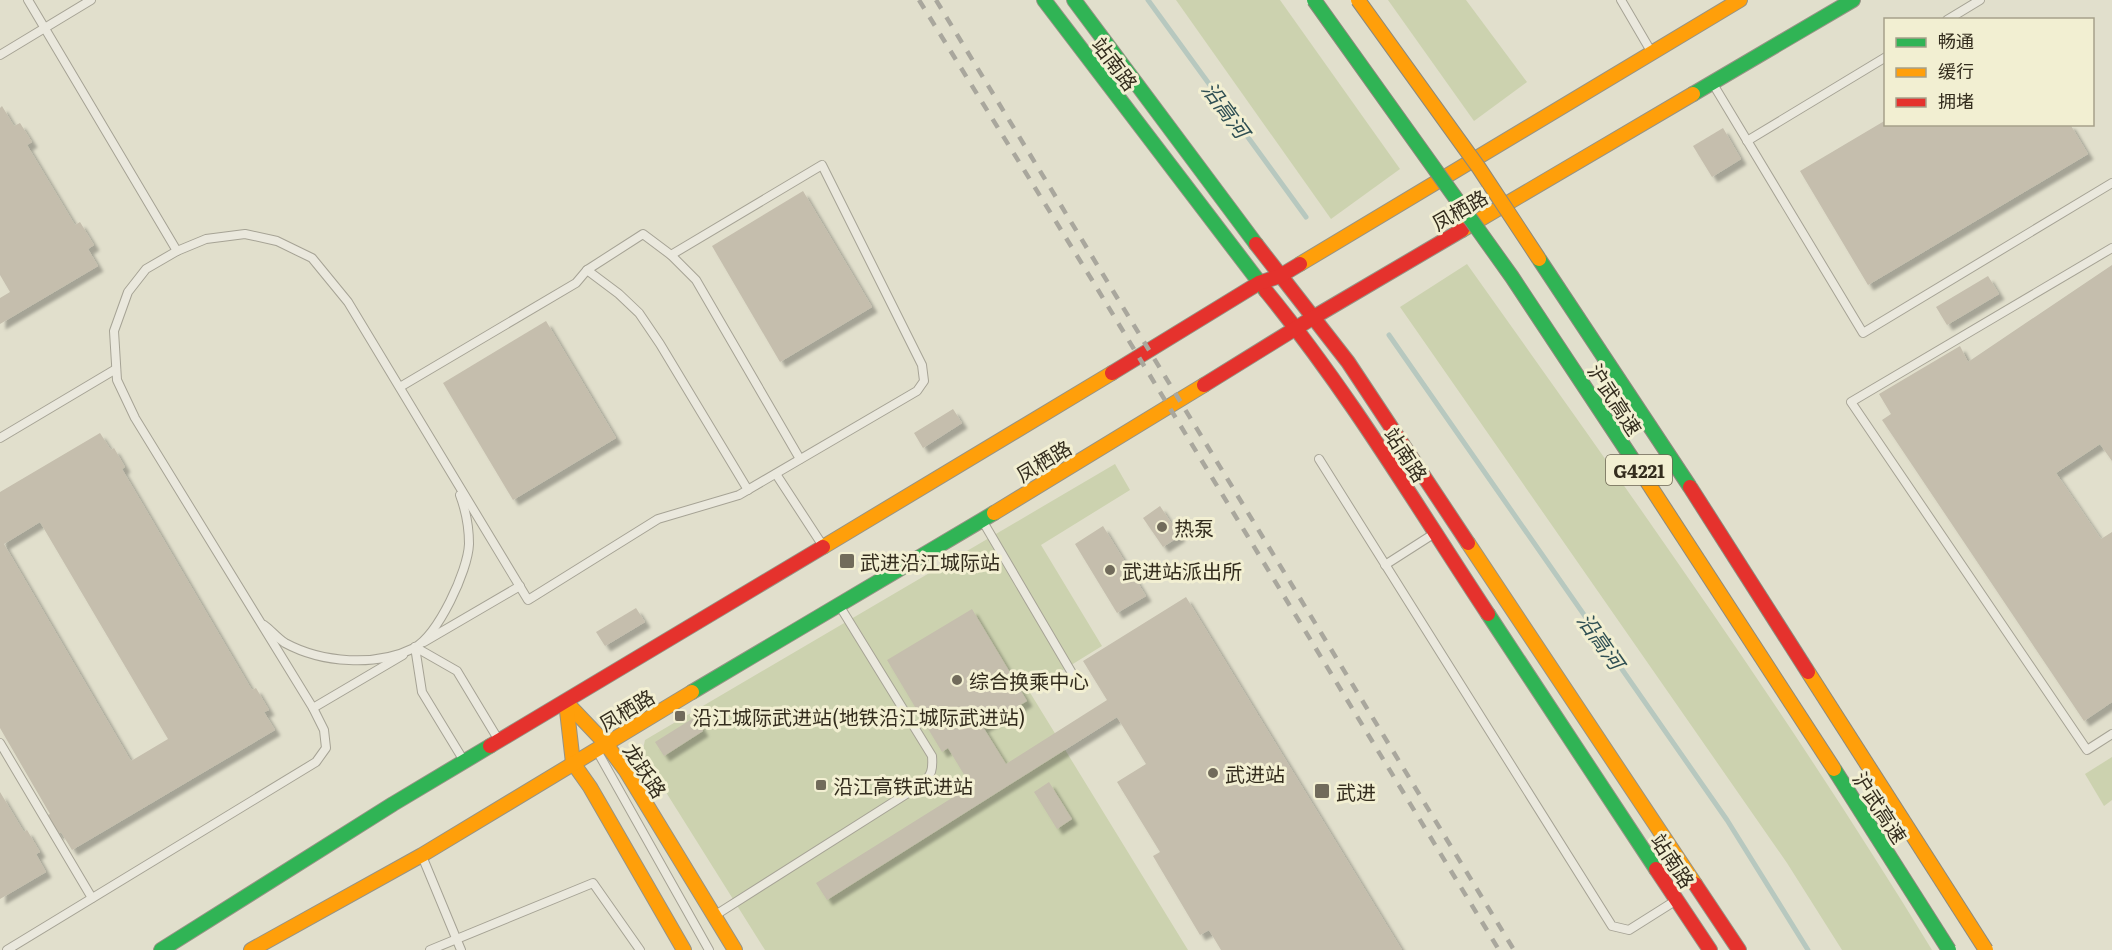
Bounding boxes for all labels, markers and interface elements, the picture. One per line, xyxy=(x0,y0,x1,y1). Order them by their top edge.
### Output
legend xyxy=(1884,18,2094,126)
text: 畅通 xyxy=(1938,27,1974,54)
street label: 站南路 xyxy=(1086,30,1146,96)
text: 缓行 xyxy=(1938,57,1974,84)
water label: 沿高河 xyxy=(1196,74,1260,147)
text: 拥堵 xyxy=(1938,87,1974,114)
street label: 凤栖路 xyxy=(1426,181,1492,237)
street label: 沪武高速 xyxy=(1582,357,1650,441)
street label: 站南路 xyxy=(1378,421,1436,487)
street label: 凤栖路 xyxy=(1010,432,1076,488)
road number: G4221 xyxy=(1606,455,1672,485)
place label: 热泵 xyxy=(1174,512,1214,542)
marker: 热泵 xyxy=(1155,520,1169,534)
place label: 武进沿江城际站 xyxy=(860,546,1000,576)
marker: 武进沿江城际站 xyxy=(838,552,856,570)
place label: 武进站派出所 xyxy=(1122,555,1242,585)
marker: 武进站派出所 xyxy=(1103,563,1117,577)
water label: 沿高河 xyxy=(1571,605,1635,678)
place label: 综合换乘中心 xyxy=(969,665,1089,695)
marker: 综合换乘中心 xyxy=(950,673,964,687)
street label: 凤栖路 xyxy=(593,681,659,737)
place label: 沿江城际武进站(地铁沿江城际武进站) xyxy=(692,701,1025,731)
marker: 沿江城际武进站(地铁沿江城际武进站) xyxy=(673,709,687,723)
street label: 龙跃路 xyxy=(617,737,675,803)
place label: 武进站 xyxy=(1225,758,1285,788)
street label: 沪武高速 xyxy=(1847,765,1915,849)
marker: 武进站 xyxy=(1206,766,1220,780)
place label: 沿江高铁武进站 xyxy=(833,770,973,800)
place label: 武进 xyxy=(1336,776,1376,806)
marker: 沿江高铁武进站 xyxy=(814,778,828,792)
marker: 武进 xyxy=(1313,782,1331,800)
street label: 站南路 xyxy=(1645,827,1703,893)

